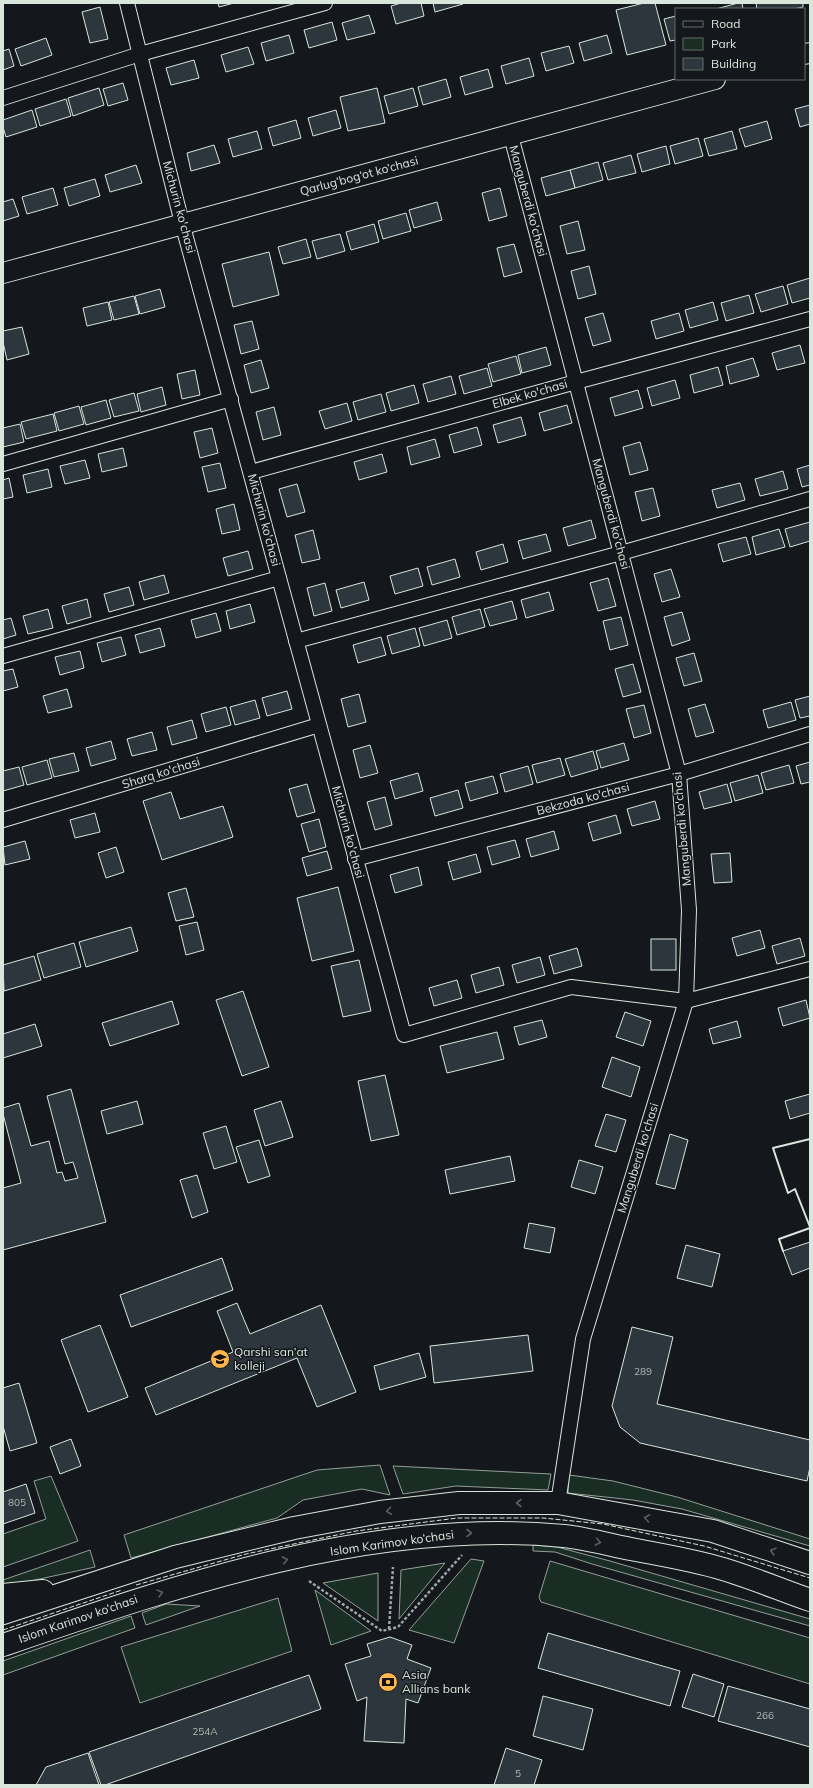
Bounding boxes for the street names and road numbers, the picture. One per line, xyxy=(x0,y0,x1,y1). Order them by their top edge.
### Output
street label: Manguberdi ko'chasi xyxy=(506,144,551,258)
street label: Qarlug‘bog‘ot ko‘chasi xyxy=(298,152,420,199)
street label: Michurin ko'chasi xyxy=(160,159,199,255)
street label: Elbek ko'chasi xyxy=(491,376,569,411)
street label: Manguberdi ko'chasi xyxy=(589,457,634,571)
street label: Michurin ko'chasi xyxy=(245,472,284,568)
street label: Sharq ko'chasi xyxy=(120,753,202,792)
street label: Manguberdi ko'chasi xyxy=(669,771,694,887)
street label: Bekzoda ko'chasi xyxy=(535,779,631,818)
street label: Michurin ko'chasi xyxy=(329,784,368,880)
street label: Manguberdi ko'chasi xyxy=(614,1101,661,1215)
street label: Islom Karimov ko‘chasi xyxy=(329,1526,455,1559)
street label: Islom Karimov ko‘chasi xyxy=(16,1591,139,1646)

